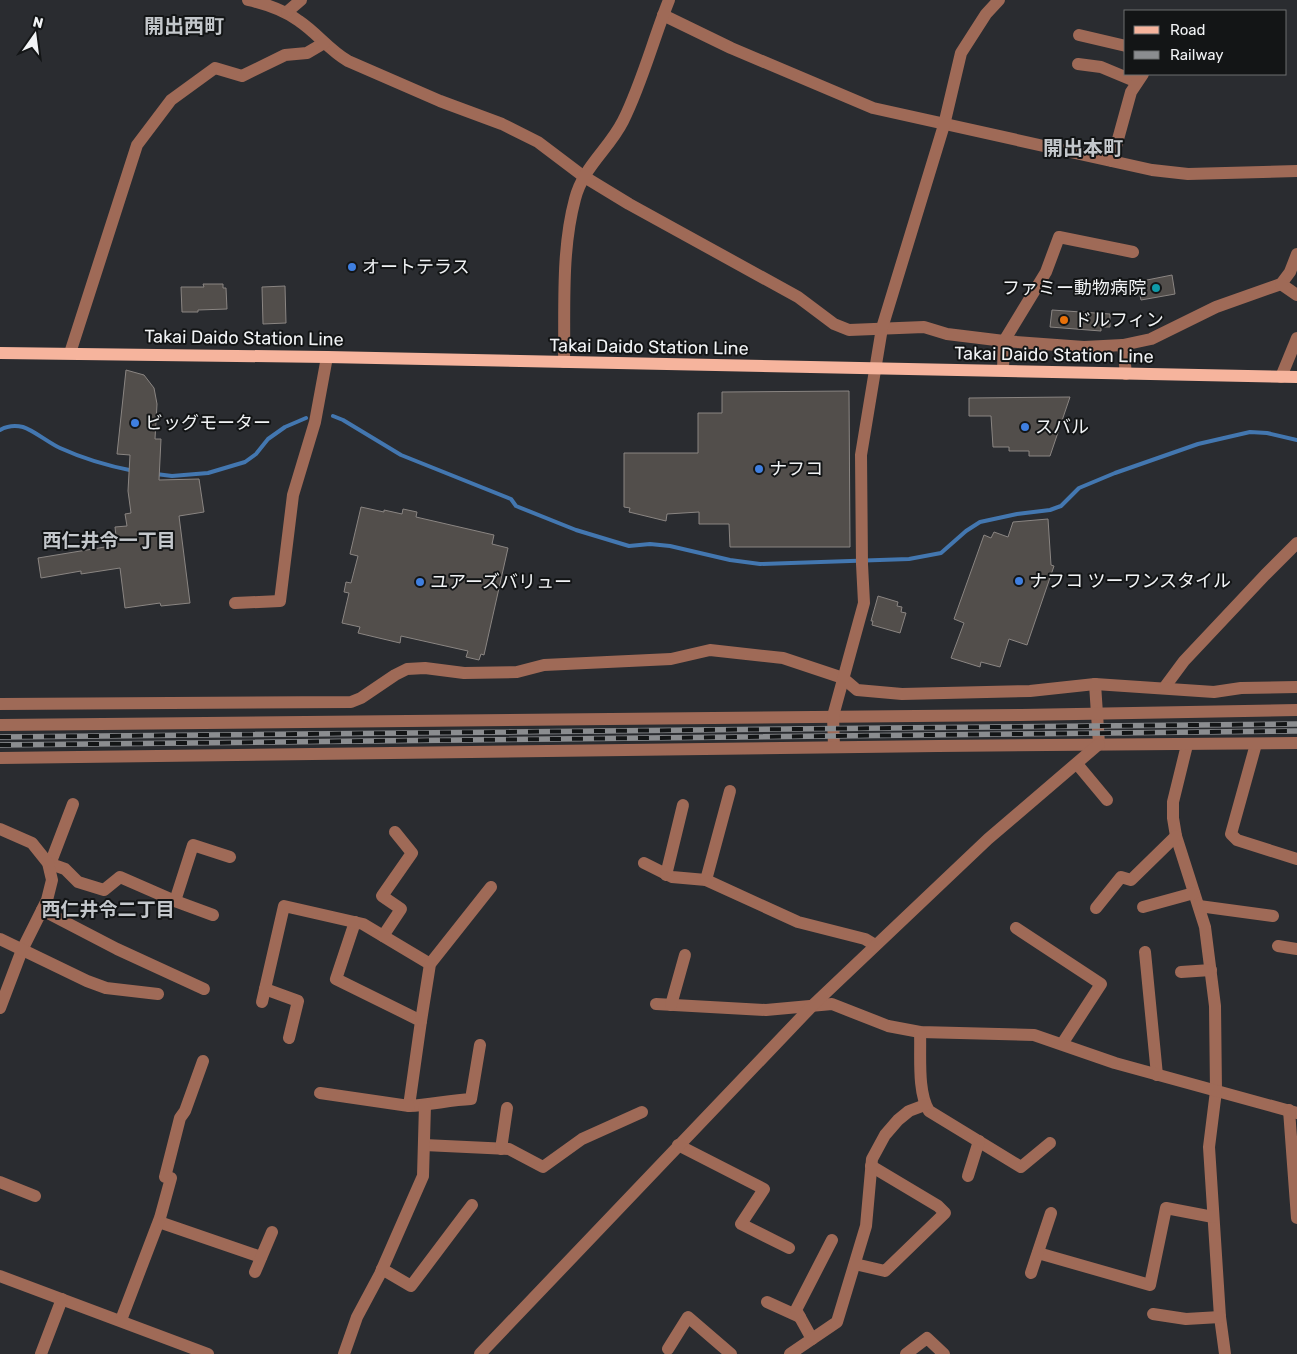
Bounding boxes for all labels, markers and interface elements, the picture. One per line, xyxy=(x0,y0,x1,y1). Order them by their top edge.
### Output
north arrow xyxy=(10,10,60,60)
legend xyxy=(1124,10,1287,75)
text: N xyxy=(31,13,45,32)
district label: 開出西町 xyxy=(144,14,224,38)
text: Road xyxy=(1170,21,1206,39)
text: Railway xyxy=(1170,46,1224,64)
district label: 開出本町 xyxy=(1043,136,1123,160)
place label: オートテラス xyxy=(362,256,470,278)
marker: オートテラス xyxy=(346,261,358,273)
place label: ファミー動物病院 xyxy=(1002,277,1146,299)
marker: ファミー動物病院 xyxy=(1150,282,1162,294)
place label: ドルフィン xyxy=(1074,309,1164,331)
marker: ドルフィン xyxy=(1058,314,1070,326)
street label: Takai Daido Station Line xyxy=(144,325,344,351)
street label: Takai Daido Station Line xyxy=(549,334,749,360)
street label: Takai Daido Station Line xyxy=(954,342,1154,368)
place label: ビッグモーター xyxy=(145,412,271,434)
place label: スバル xyxy=(1035,416,1089,438)
marker: ビッグモーター xyxy=(129,417,141,429)
marker: スバル xyxy=(1019,421,1031,433)
place label: ナフコ xyxy=(769,458,823,480)
marker: ナフコ xyxy=(753,463,765,475)
district label: 西仁井令一丁目 xyxy=(42,529,176,552)
place label: ナフコ ツーワンスタイル xyxy=(1029,570,1231,592)
place label: ユアーズバリュー xyxy=(430,571,572,593)
marker: ナフコ ツーワンスタイル xyxy=(1013,575,1025,587)
marker: ユアーズバリュー xyxy=(414,576,426,588)
district label: 西仁井令二丁目 xyxy=(41,898,175,921)

